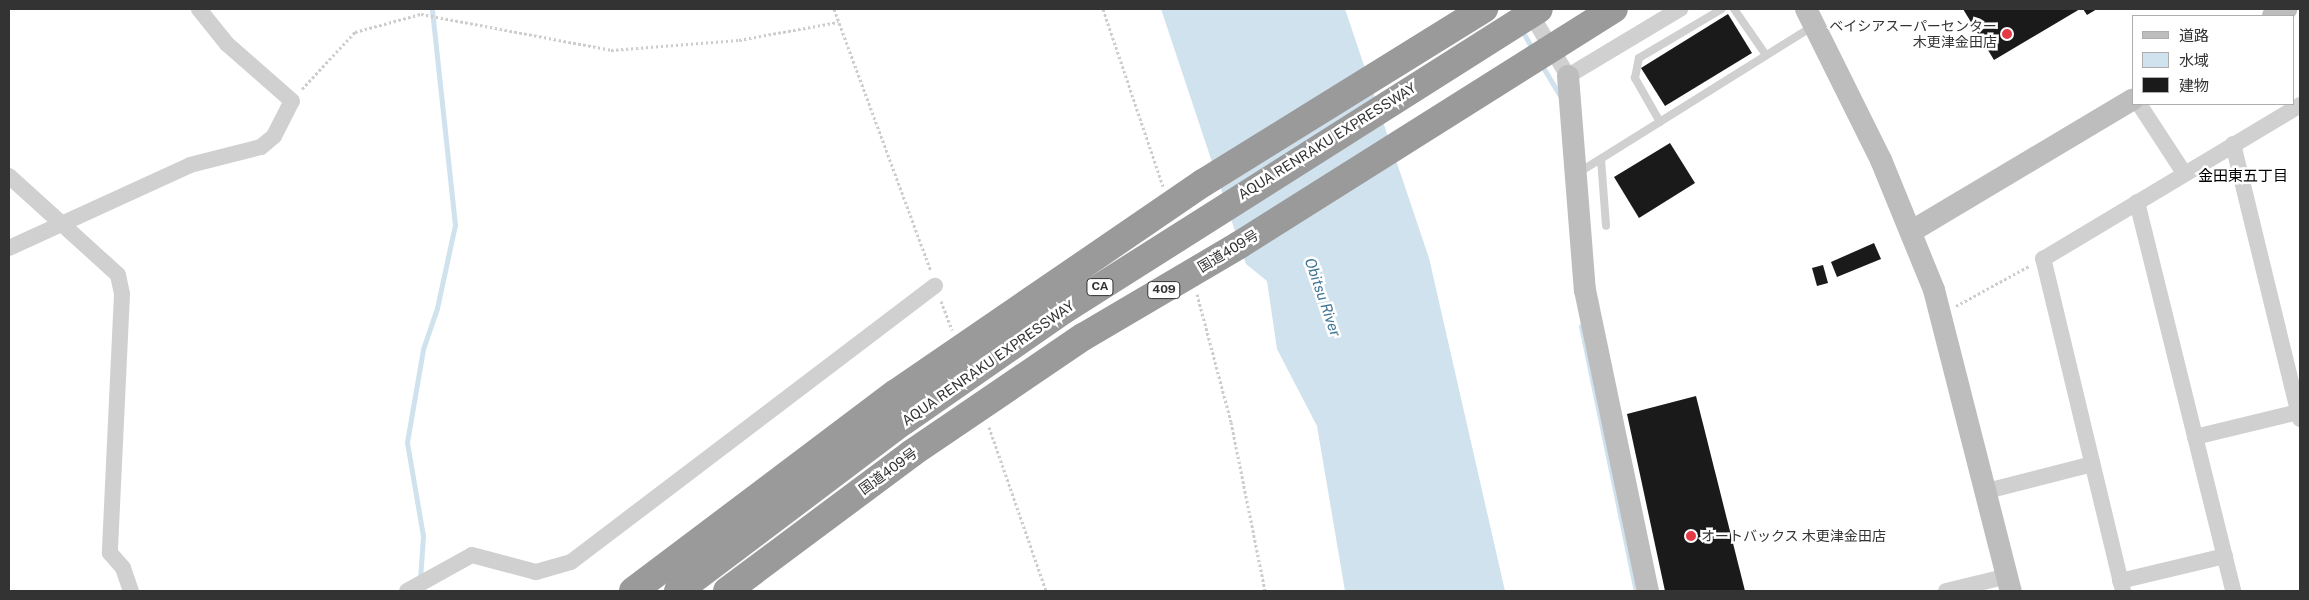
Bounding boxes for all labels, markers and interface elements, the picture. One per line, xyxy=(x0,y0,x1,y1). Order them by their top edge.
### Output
legend xyxy=(2132,15,2294,105)
place label: ベイシアスーパーセンター 木更津金田店 xyxy=(1829,18,1997,50)
text: 道路 xyxy=(2179,27,2209,44)
marker: ベイシアスーパーセンター 木更津金田店 xyxy=(2001,28,2013,40)
text: 水域 xyxy=(2179,52,2209,69)
text: 建物 xyxy=(2179,77,2209,94)
street label: AQUA RENRAKU EXPRESSWAY xyxy=(1235,79,1419,203)
district label: 金田東五丁目 xyxy=(2198,167,2288,185)
street label: 国道409号 xyxy=(1195,226,1261,276)
water label: Obitsu River xyxy=(1301,255,1345,339)
road number: CA xyxy=(1086,278,1114,296)
road number: 409 xyxy=(1146,280,1182,300)
street label: AQUA RENRAKU EXPRESSWAY xyxy=(899,297,1077,429)
street label: 国道409号 xyxy=(856,444,920,498)
place label: オートバックス 木更津金田店 xyxy=(1701,528,1886,544)
marker: オートバックス 木更津金田店 xyxy=(1685,530,1697,542)

